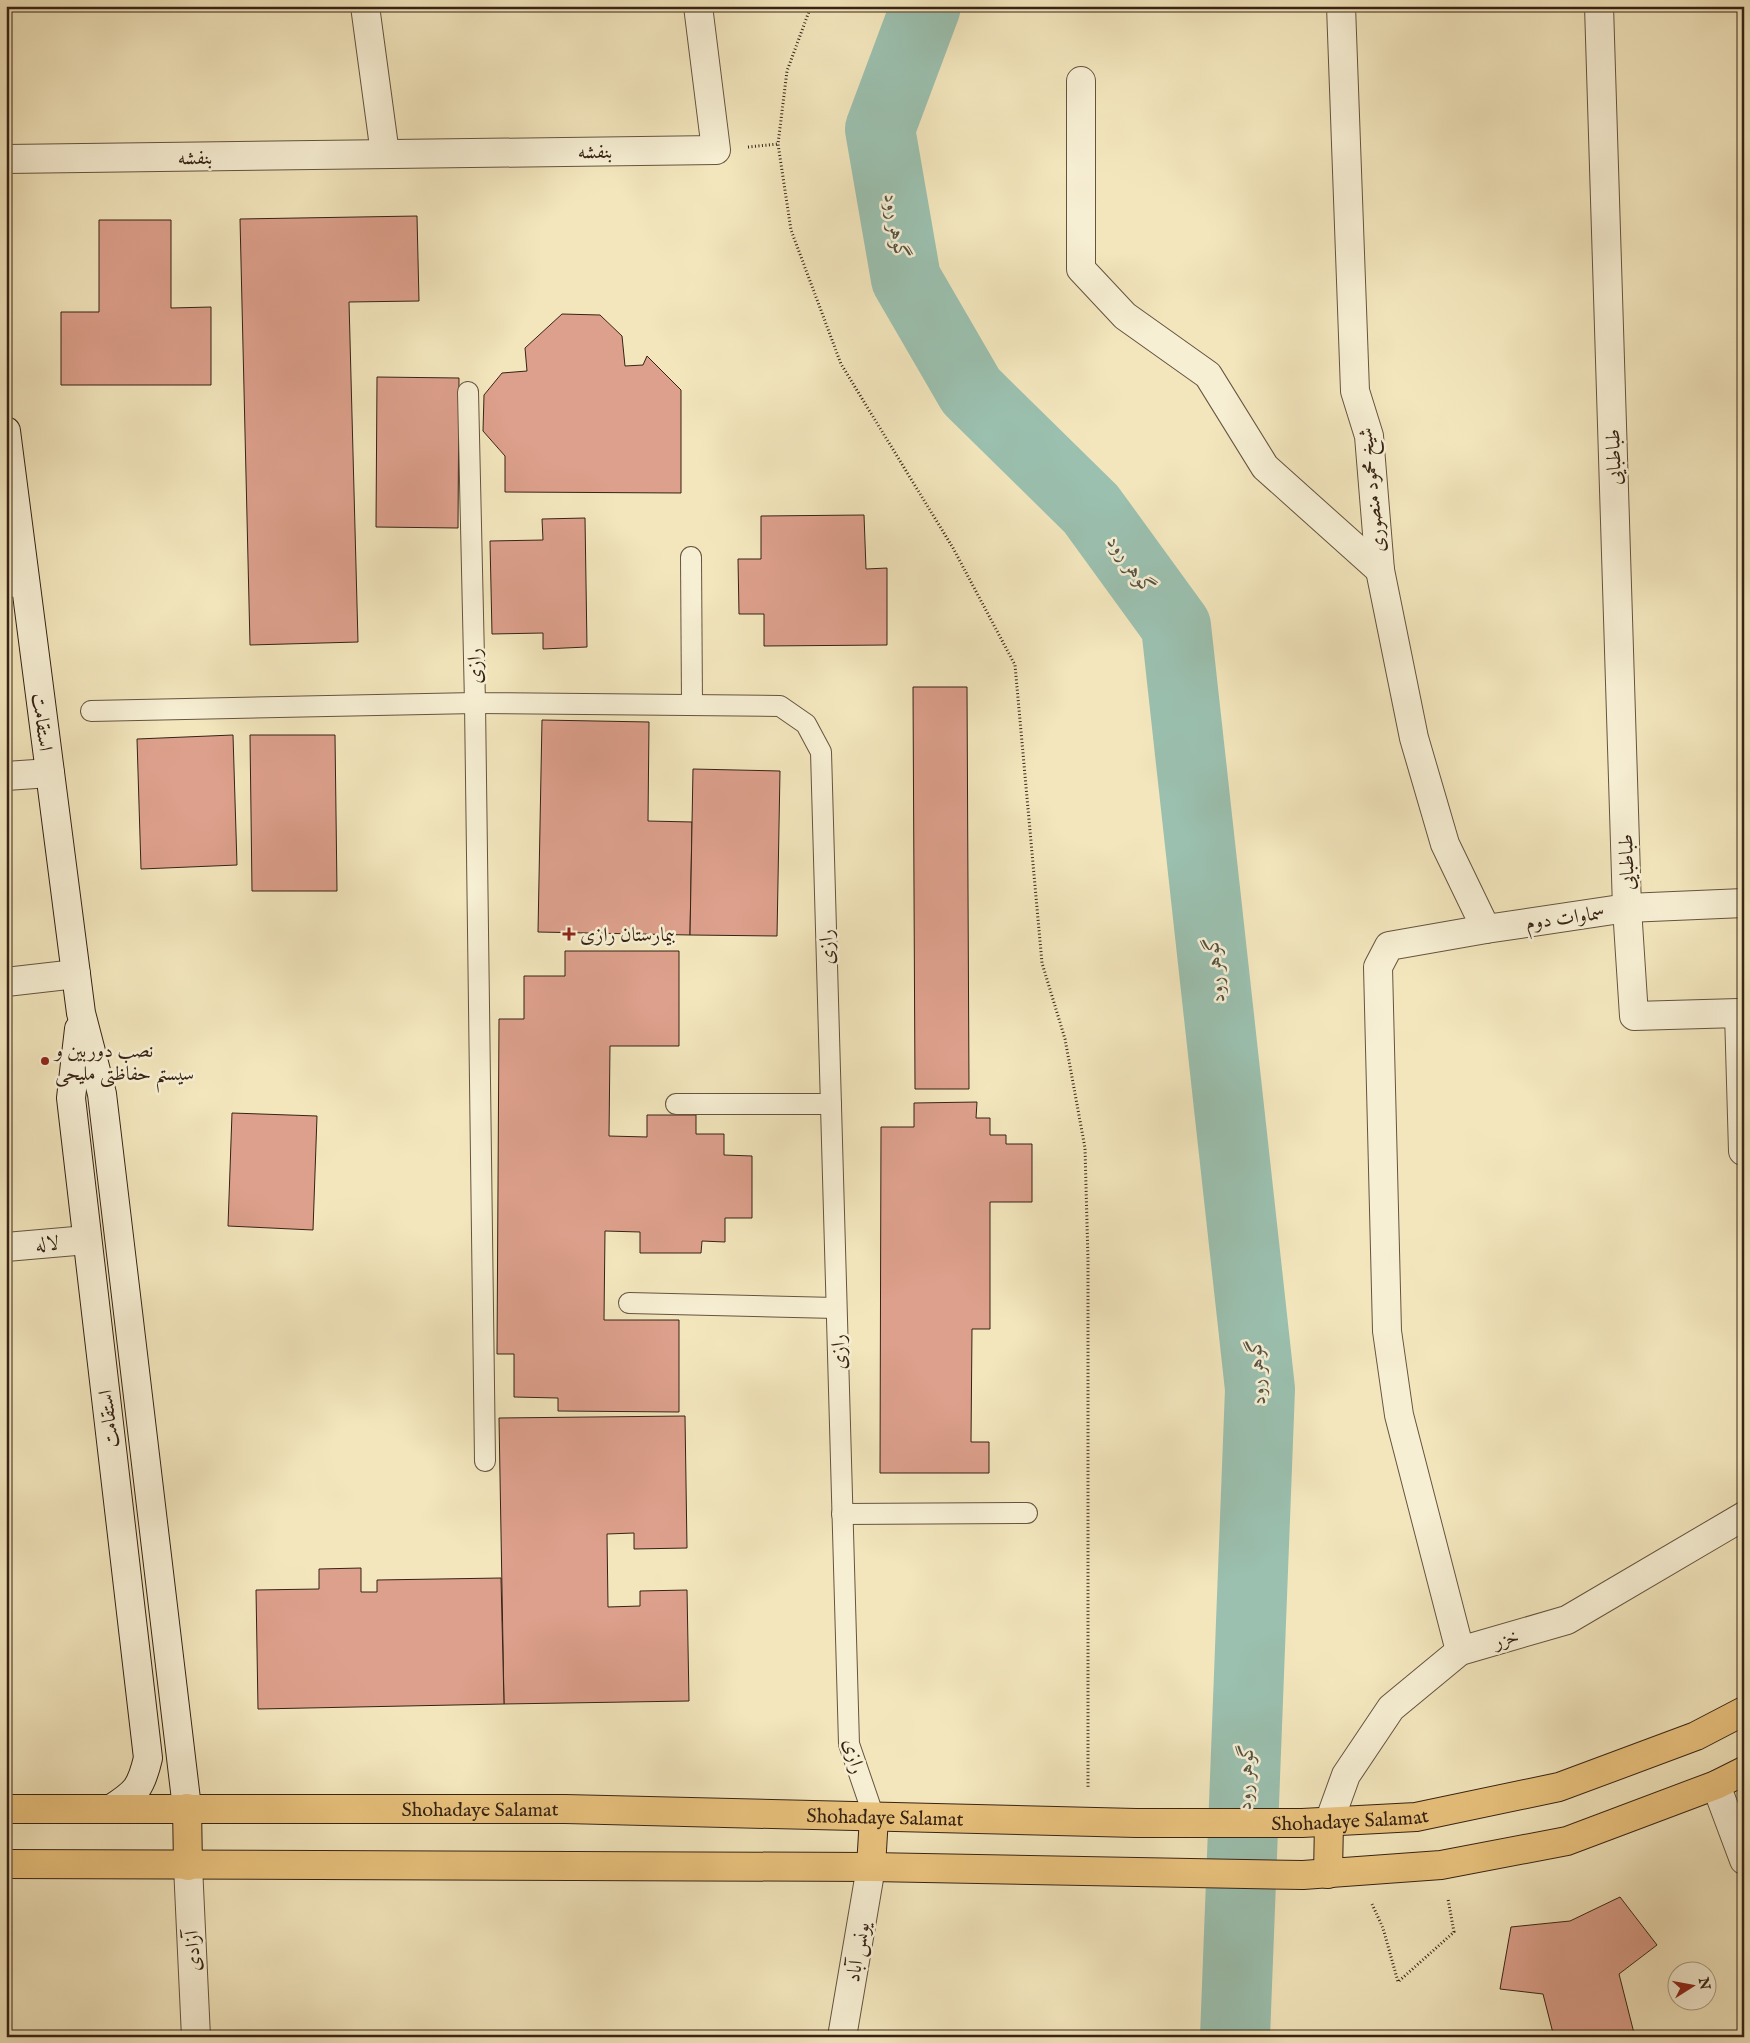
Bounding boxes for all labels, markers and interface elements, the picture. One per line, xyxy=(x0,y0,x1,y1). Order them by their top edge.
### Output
street label: بنفشه xyxy=(577,140,613,165)
street label: بنفشه xyxy=(177,146,213,171)
water label: گوهر رود xyxy=(876,191,915,263)
street label: شیخ محمود منصوری xyxy=(1354,426,1395,554)
street label: طباطبایی xyxy=(1601,428,1628,486)
water label: گوهر رود xyxy=(1100,530,1162,602)
street label: رازی xyxy=(463,648,488,684)
street label: استقامت xyxy=(26,692,57,753)
street label: طباطبایی xyxy=(1614,833,1641,891)
street label: سماوات دوم xyxy=(1524,901,1607,940)
place label: بیمارستان رازی xyxy=(580,923,676,948)
marker: بیمارستان رازی xyxy=(562,927,576,941)
street label: رازی xyxy=(814,929,841,965)
water label: گوهر رود xyxy=(1198,933,1232,1004)
place label: نصب دوربین و سیستم حفاظتی ملیحی xyxy=(53,1039,194,1093)
marker: نصب دوربین و سیستم حفاظتی ملیحی xyxy=(39,1055,51,1067)
street label: لاله xyxy=(34,1231,60,1258)
street label: رازی xyxy=(826,1334,853,1370)
water label: گوهر رود xyxy=(1242,1336,1273,1406)
street label: استقامت xyxy=(94,1388,125,1449)
street label: خزر xyxy=(1489,1624,1522,1656)
street label: رازی xyxy=(837,1736,870,1777)
water label: گوهر رود xyxy=(1232,1741,1261,1811)
street label: Shohadaye Salamat xyxy=(401,1798,559,1823)
street label: Shohadaye Salamat xyxy=(806,1804,964,1833)
street label: Shohadaye Salamat xyxy=(1271,1804,1431,1837)
street label: یونس آباد xyxy=(840,1919,876,1984)
street label: آزادی xyxy=(179,1927,207,1972)
north arrow xyxy=(1668,1960,1718,2010)
text: N xyxy=(1694,1975,1714,1991)

